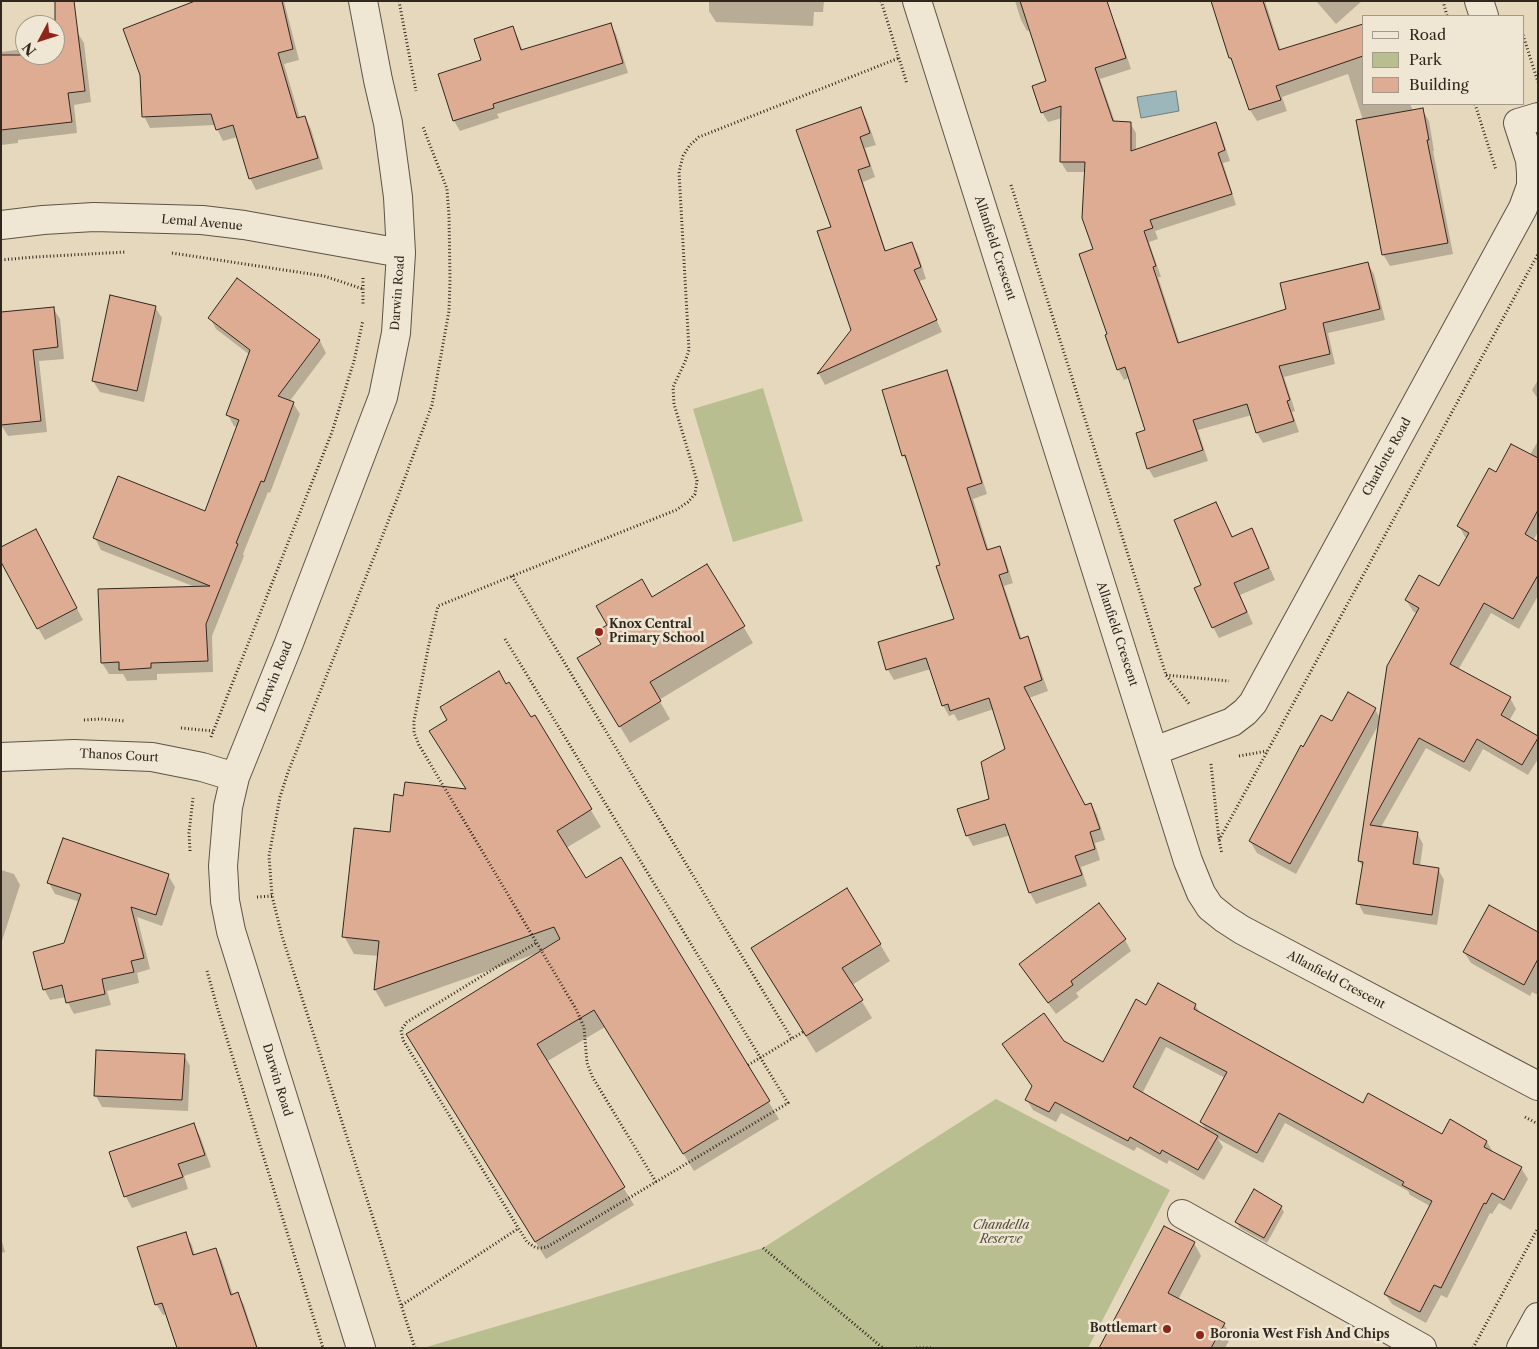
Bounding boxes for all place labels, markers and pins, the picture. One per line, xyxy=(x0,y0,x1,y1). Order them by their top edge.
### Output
place label: Knox Central Primary School xyxy=(609,618,705,646)
marker: Knox Central Primary School xyxy=(593,626,605,638)
place label: Bottlemart xyxy=(1090,1322,1157,1336)
marker: Bottlemart xyxy=(1161,1323,1173,1335)
place label: Boronia West Fish And Chips xyxy=(1210,1328,1390,1342)
marker: Boronia West Fish And Chips xyxy=(1194,1329,1206,1341)

